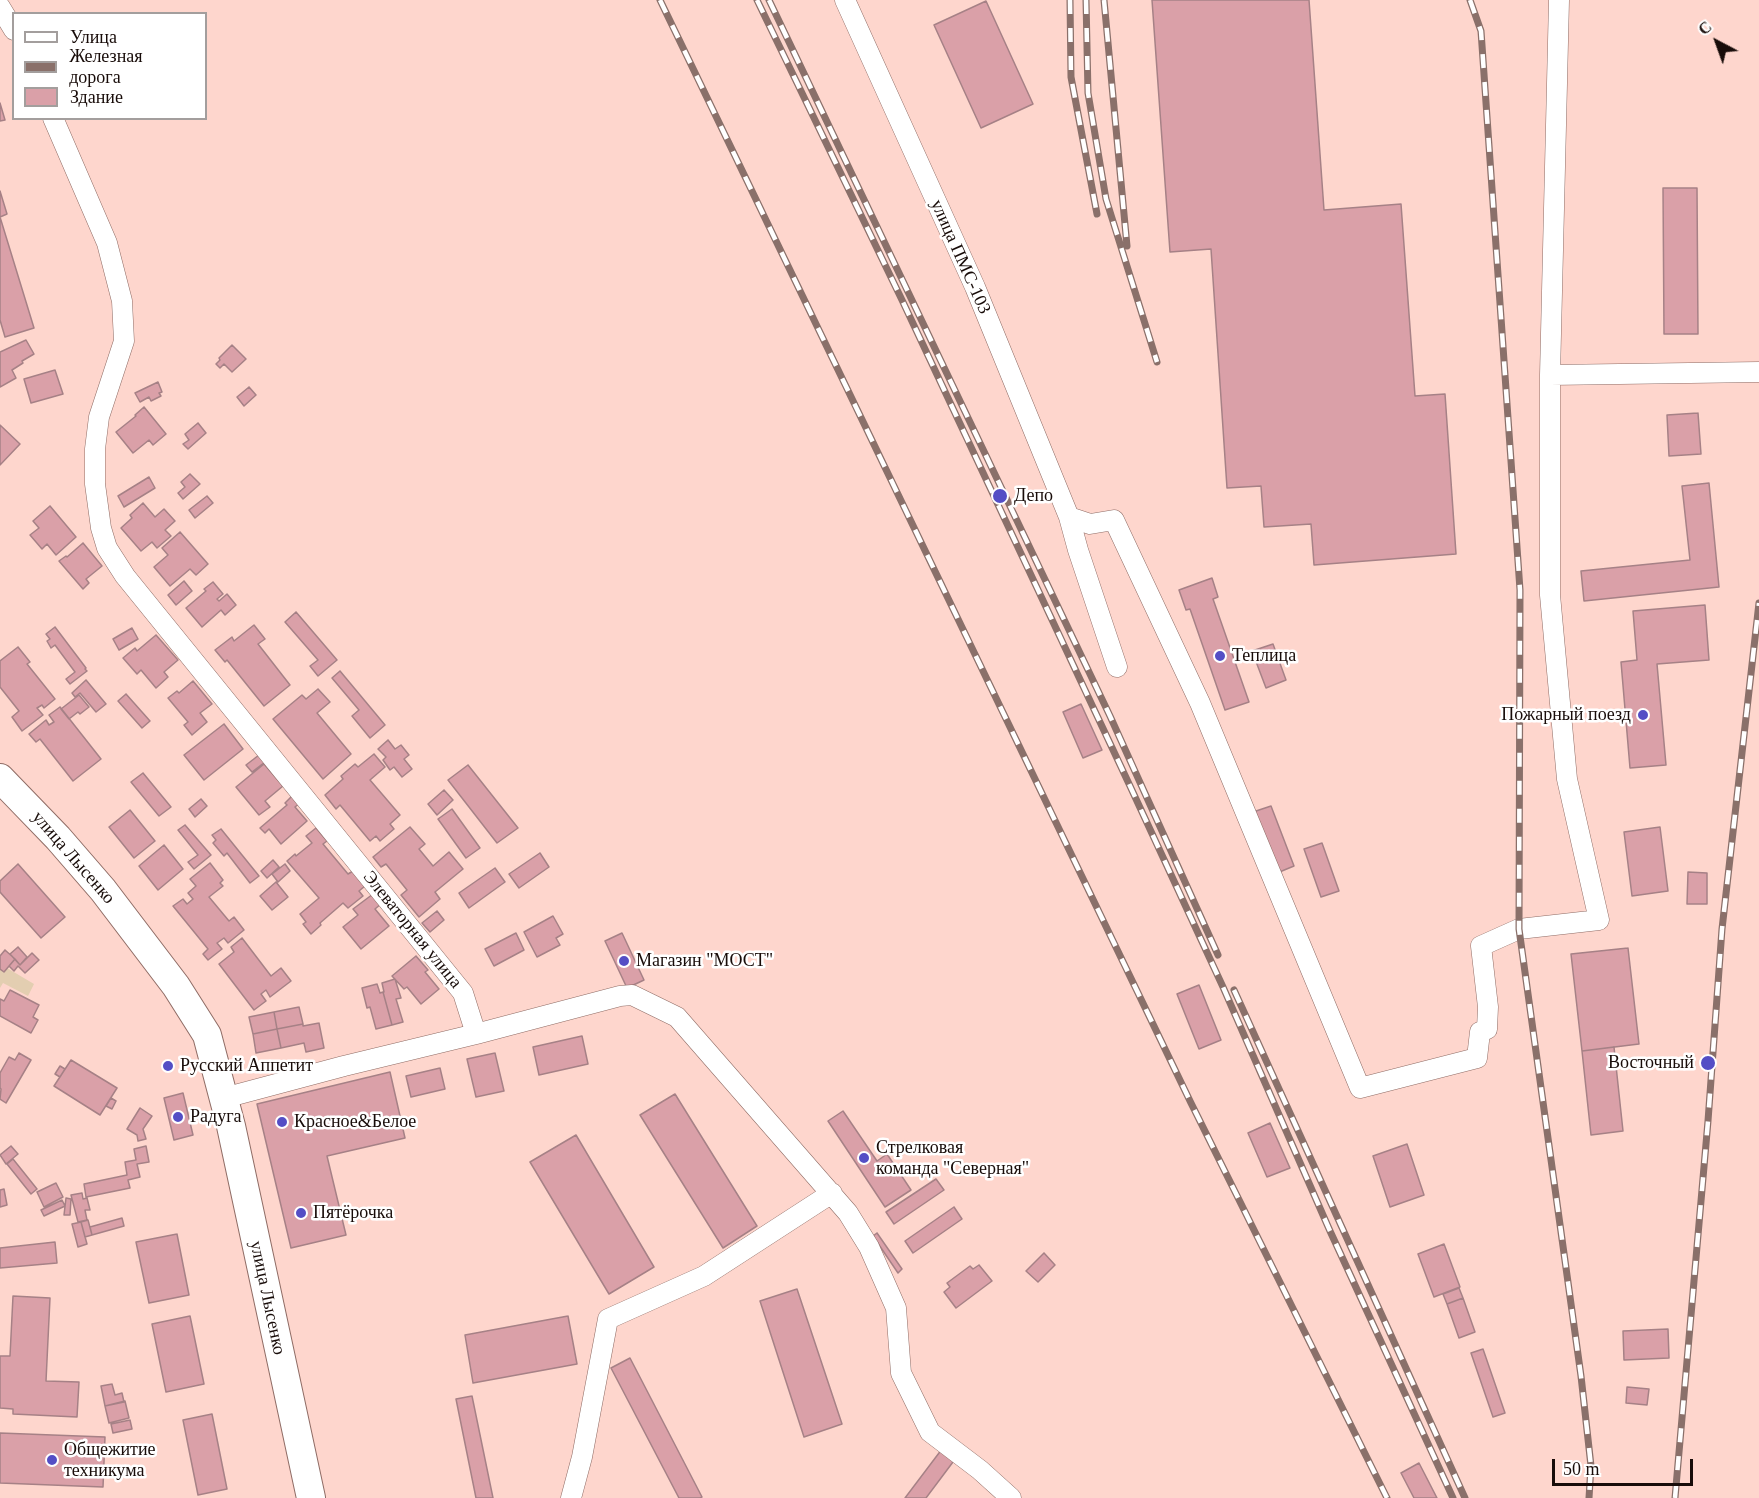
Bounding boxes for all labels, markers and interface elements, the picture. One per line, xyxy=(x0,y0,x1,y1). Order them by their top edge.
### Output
legend xyxy=(12,12,207,120)
north arrow xyxy=(1687,12,1747,72)
text: С xyxy=(1695,18,1715,38)
text: Улица xyxy=(70,27,117,47)
text: Железная дорога xyxy=(69,46,143,87)
text: Здание xyxy=(70,87,123,107)
street label: улица ПМС-103 xyxy=(925,196,995,318)
place label: Депо xyxy=(1014,485,1053,507)
marker: Депо xyxy=(991,487,1009,505)
place label: Теплица xyxy=(1232,645,1296,667)
marker: Теплица xyxy=(1213,649,1227,663)
place label: Пожарный поезд xyxy=(1501,704,1631,726)
marker: Пожарный поезд xyxy=(1636,708,1650,722)
street label: улица Лысенко xyxy=(27,807,119,909)
street label: Элеваторная улица xyxy=(358,867,466,993)
place label: Магазин "МОСТ" xyxy=(636,950,773,972)
marker: Магазин "МОСТ" xyxy=(617,954,631,968)
place label: Восточный xyxy=(1608,1052,1694,1074)
marker: Восточный xyxy=(1699,1054,1717,1072)
place label: Русский Аппетит xyxy=(180,1055,313,1077)
marker: Русский Аппетит xyxy=(161,1059,175,1073)
place label: Радуга xyxy=(190,1106,242,1128)
marker: Радуга xyxy=(171,1110,185,1124)
place label: Красное&Белое xyxy=(294,1111,416,1133)
marker: Красное&Белое xyxy=(275,1115,289,1129)
place label: Стрелковая команда "Северная" xyxy=(876,1137,1029,1180)
marker: Стрелковая команда "Северная" xyxy=(857,1151,871,1165)
place label: Пятёрочка xyxy=(313,1202,393,1224)
marker: Пятёрочка xyxy=(294,1206,308,1220)
street label: улица Лысенко xyxy=(244,1239,290,1357)
place label: Общежитие техникума xyxy=(64,1439,156,1482)
scale bar xyxy=(1555,1447,1696,1485)
marker: Общежитие техникума xyxy=(45,1453,59,1467)
text: 50 m xyxy=(1563,1459,1600,1479)

